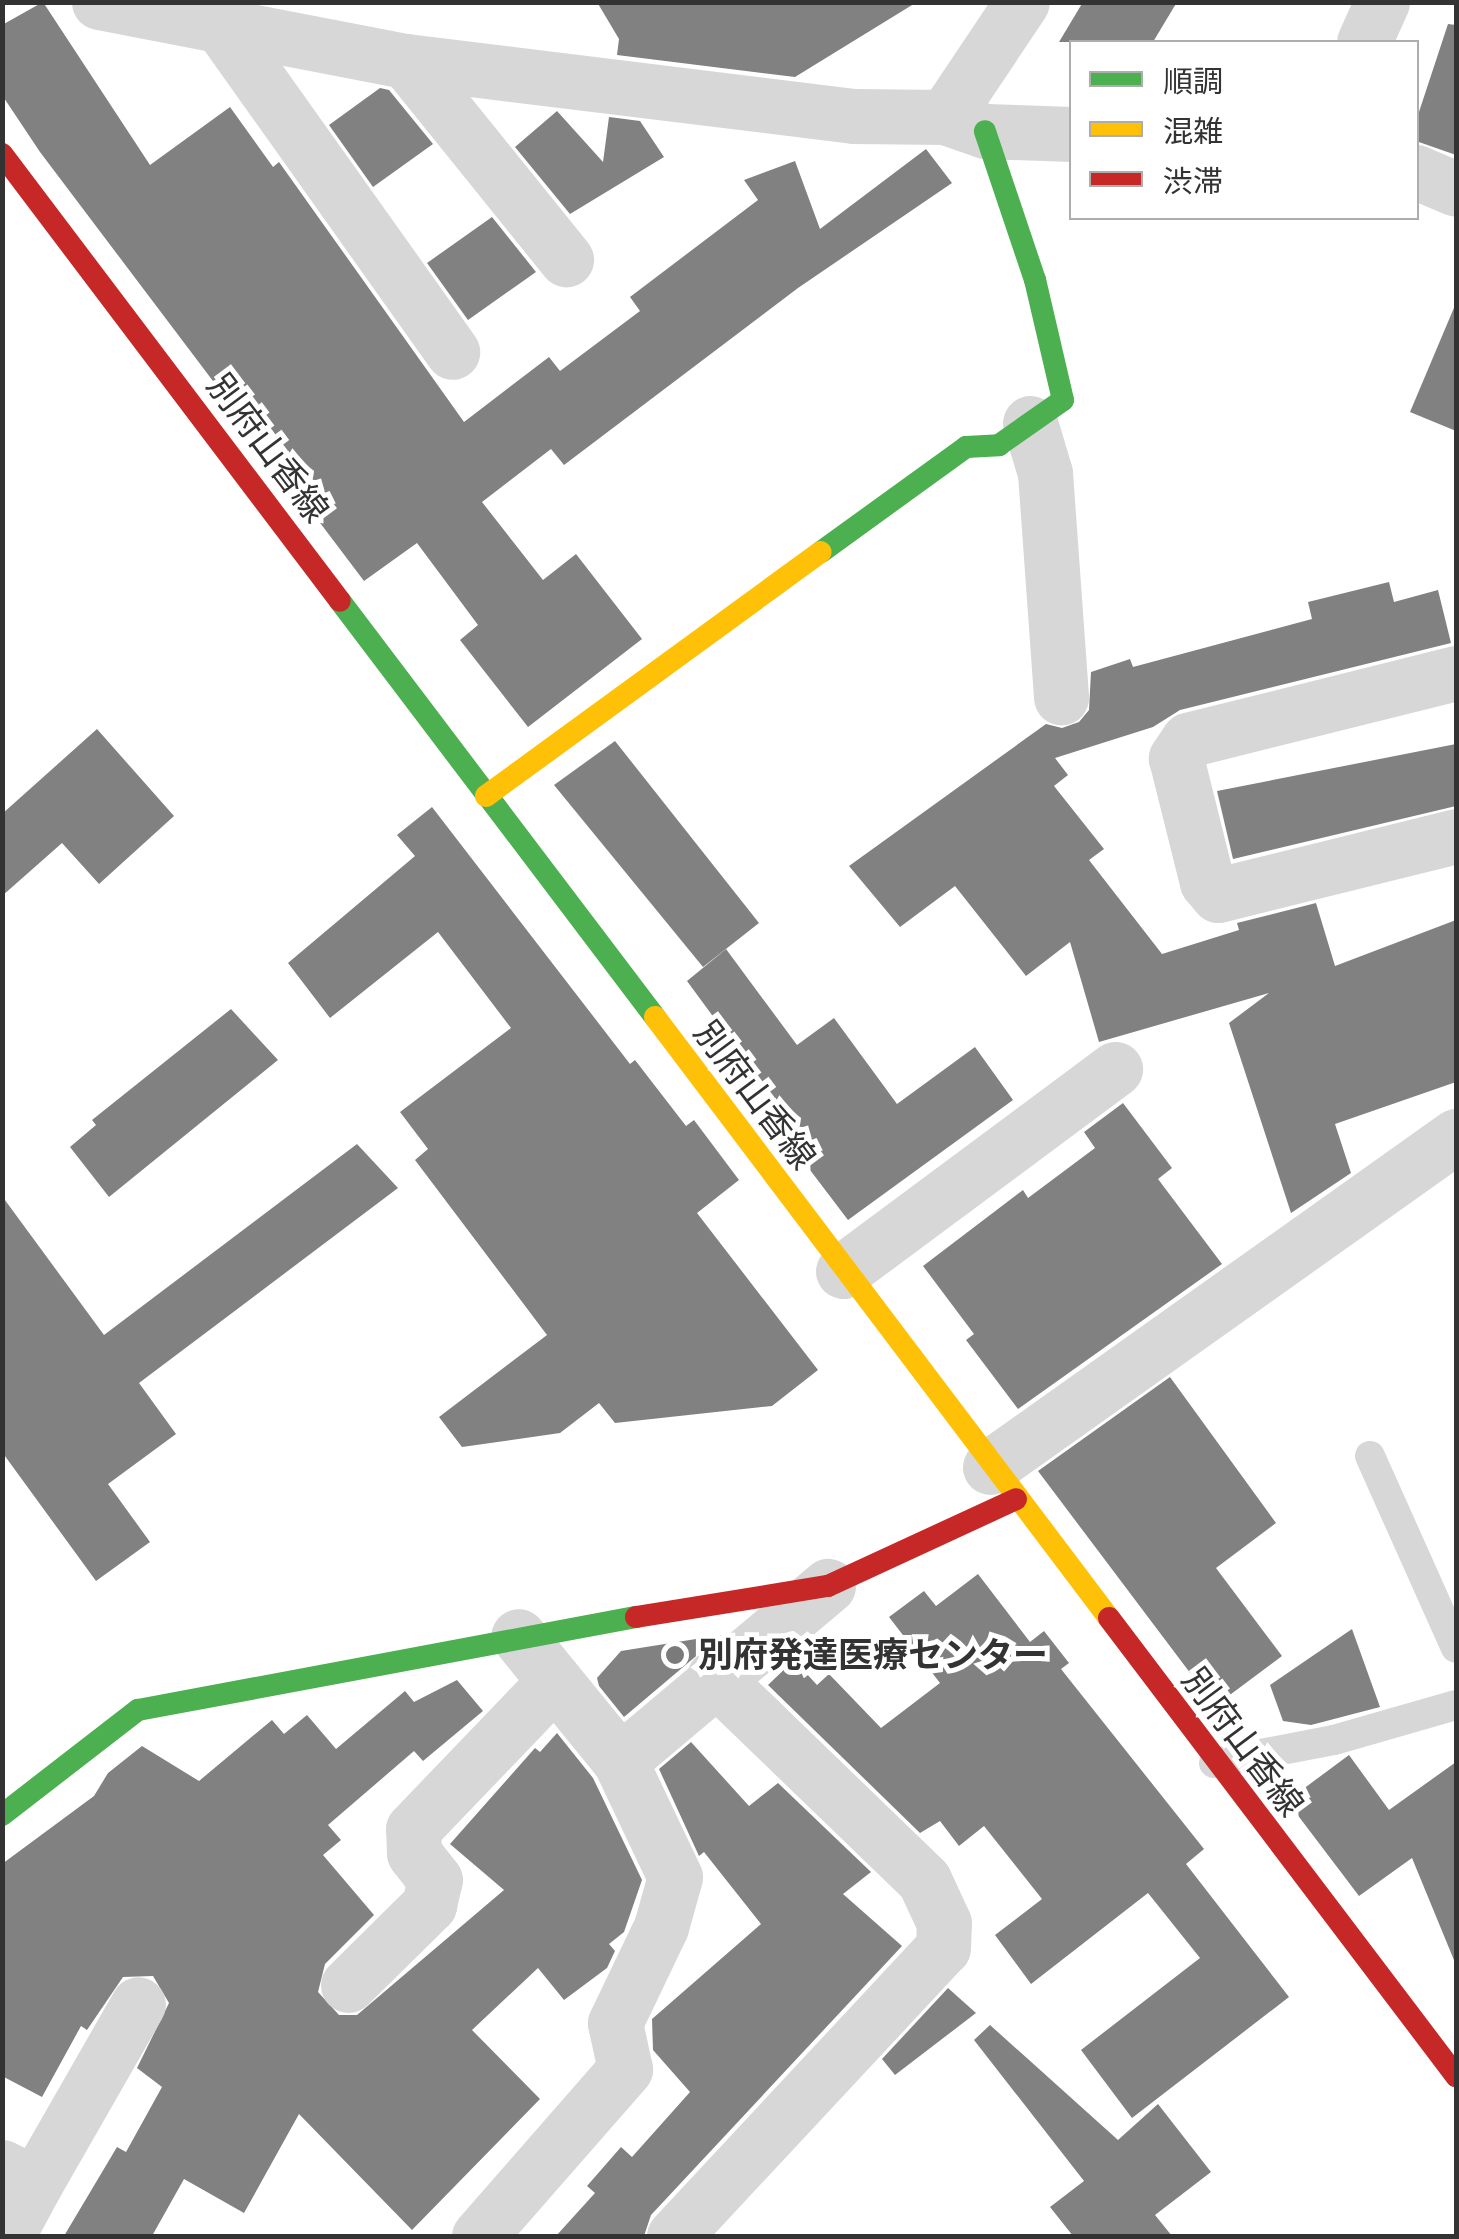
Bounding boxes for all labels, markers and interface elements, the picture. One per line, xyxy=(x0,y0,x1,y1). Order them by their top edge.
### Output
legend xyxy=(1069,40,1419,220)
text: 順調 xyxy=(1163,64,1223,100)
text: 混雑 xyxy=(1163,114,1223,150)
text: 渋滞 xyxy=(1163,164,1223,200)
street label: 別府山香線 xyxy=(199,365,337,531)
street label: 別府山香線 xyxy=(686,1012,824,1178)
place label: 別府発達医療センター xyxy=(698,1634,1048,1676)
marker: 別府発達医療センター xyxy=(662,1642,688,1668)
street label: 別府山香線 xyxy=(1174,1659,1312,1825)

